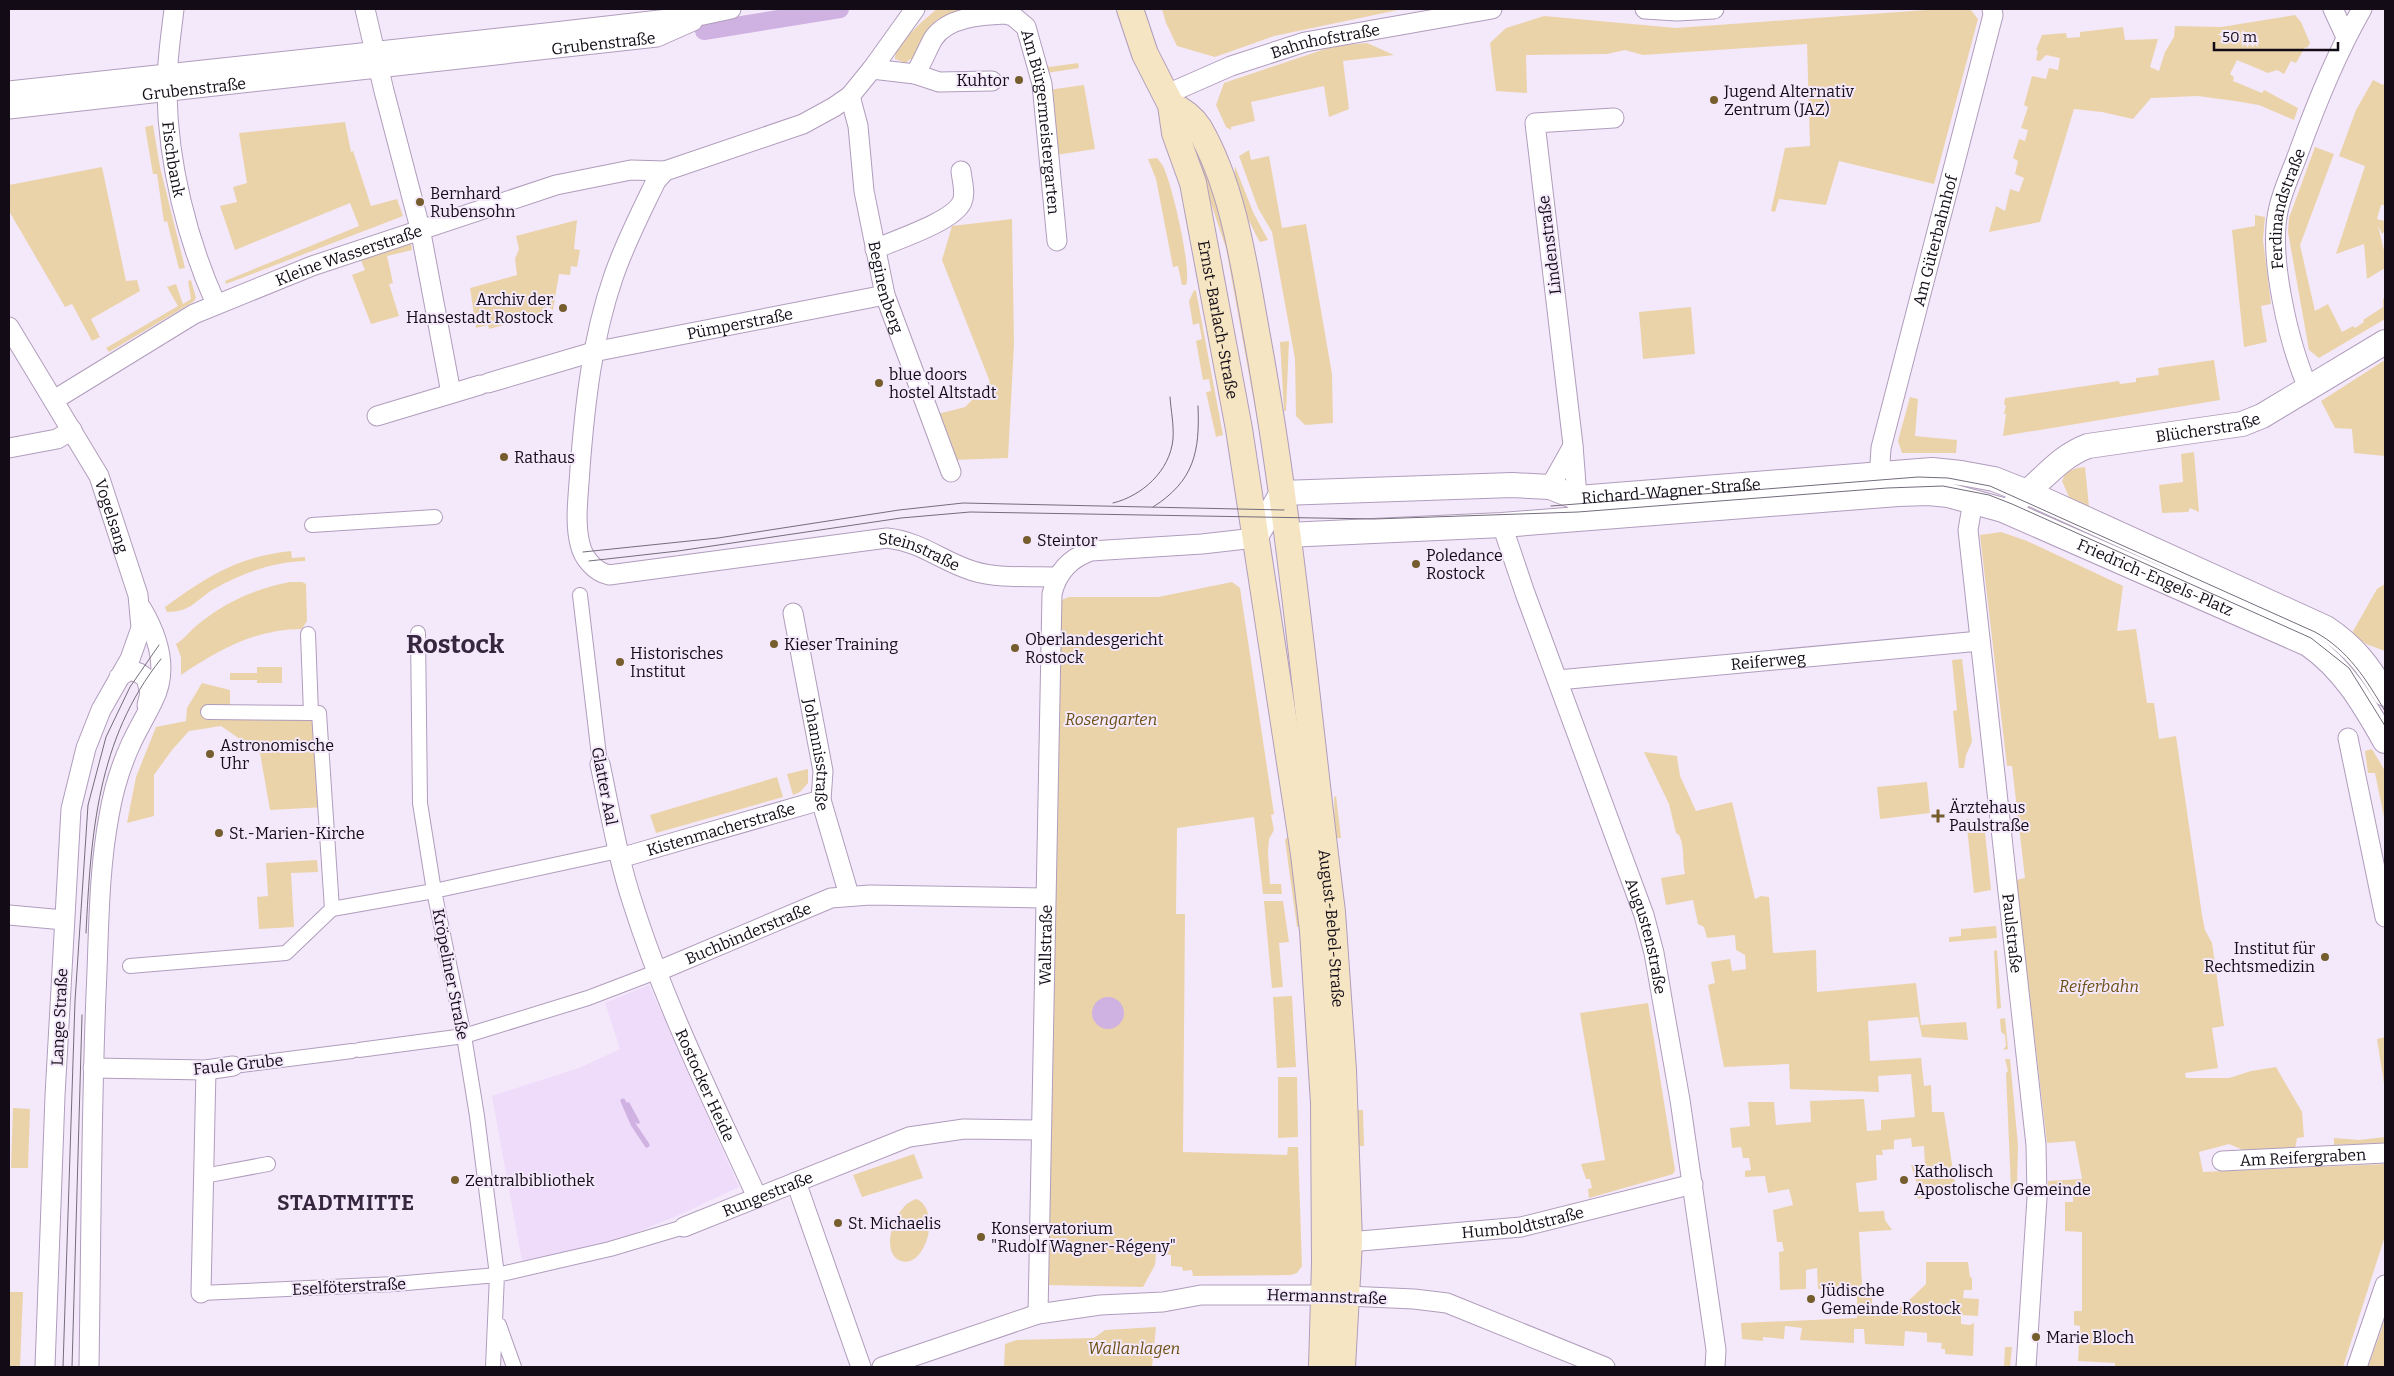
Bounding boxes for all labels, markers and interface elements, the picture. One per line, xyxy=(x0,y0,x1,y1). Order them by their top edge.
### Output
street label: Bahnhofstraße xyxy=(1268,20,1381,62)
scale bar xyxy=(2214,20,2338,52)
street label: Am Bürgermeistergarten xyxy=(1017,27,1063,215)
street label: Grubenstraße xyxy=(550,28,656,59)
text: 50 m xyxy=(2222,28,2258,46)
place label: Kuhtor xyxy=(956,71,1009,90)
street label: Grubenstraße xyxy=(141,74,247,104)
marker: Kuhtor xyxy=(1013,74,1025,86)
place label: Jugend Alternativ Zentrum (JAZ) xyxy=(1723,82,1854,119)
marker: Jugend Alternativ Zentrum (JAZ) xyxy=(1708,94,1720,106)
street label: Fischbank xyxy=(158,121,189,199)
street label: Ferdinandstraße xyxy=(2267,146,2309,270)
street label: Am Güterbahnhof xyxy=(1909,171,1962,308)
place label: Bernhard Rubensohn xyxy=(430,184,515,221)
street label: Lindenstraße xyxy=(1534,194,1565,296)
marker: Bernhard Rubensohn xyxy=(414,196,426,208)
street label: Kleine Wasserstraße xyxy=(273,221,425,290)
street label: Beginenberg xyxy=(864,239,907,336)
street label: Ernst-Barlach-Straße xyxy=(1194,239,1242,400)
place label: Archiv der Hansestadt Rostock xyxy=(406,290,553,327)
marker: Archiv der Hansestadt Rostock xyxy=(557,302,569,314)
street label: Pümperstraße xyxy=(685,304,794,343)
place label: blue doors hostel Altstadt xyxy=(889,365,997,402)
marker: blue doors hostel Altstadt xyxy=(873,377,885,389)
street label: Blücherstraße xyxy=(2154,409,2263,446)
place label: Rathaus xyxy=(514,448,575,467)
marker: Rathaus xyxy=(498,451,510,463)
street label: Richard-Wagner-Straße xyxy=(1581,475,1761,508)
street label: Vogelsang xyxy=(91,477,133,555)
street label: Steinstraße xyxy=(877,529,963,575)
place label: Steintor xyxy=(1037,531,1097,550)
marker: Steintor xyxy=(1021,534,1033,546)
street label: Friedrich-Engels-Platz xyxy=(2074,535,2236,620)
place label: Poledance Rostock xyxy=(1426,546,1503,583)
marker: Poledance Rostock xyxy=(1410,558,1422,570)
district label: Rostock xyxy=(406,629,505,660)
place label: Oberlandesgericht Rostock xyxy=(1025,630,1164,667)
place label: Kieser Training xyxy=(784,635,898,654)
marker: Kieser Training xyxy=(768,638,780,650)
marker: Oberlandesgericht Rostock xyxy=(1009,642,1021,654)
place label: Historisches Institut xyxy=(630,644,723,681)
street label: Reiferweg xyxy=(1730,648,1807,674)
marker: Historisches Institut xyxy=(614,656,626,668)
street label: Johannisstraße xyxy=(799,696,833,813)
park label: Rosengarten xyxy=(1065,710,1157,729)
place label: Astronomische Uhr xyxy=(220,736,334,773)
street label: Glatter Aal xyxy=(588,745,621,827)
marker: Astronomische Uhr xyxy=(204,748,216,760)
place label: Ärztehaus Paulstraße xyxy=(1949,798,2029,835)
street label: Kistenmacherstraße xyxy=(645,799,797,860)
marker: Ärztehaus Paulstraße xyxy=(1931,809,1945,823)
place label: St.-Marien-Kirche xyxy=(229,824,365,843)
marker: St.-Marien-Kirche xyxy=(213,827,225,839)
street label: August-Bebel-Straße xyxy=(1314,848,1348,1008)
street label: Augustenstraße xyxy=(1621,875,1670,996)
street label: Paulstraße xyxy=(1998,892,2026,974)
street label: Buchbinderstraße xyxy=(682,898,814,969)
street label: Wallstraße xyxy=(1035,904,1056,986)
street label: Kröpeliner Straße xyxy=(428,907,473,1041)
place label: Institut für Rechtsmedizin xyxy=(2204,939,2315,976)
marker: Institut für Rechtsmedizin xyxy=(2319,951,2331,963)
street label: Lange Straße xyxy=(47,968,72,1066)
park label: Reiferbahn xyxy=(2059,977,2139,996)
street label: Rostocker Heide xyxy=(671,1026,739,1145)
street label: Faule Grube xyxy=(192,1050,284,1079)
street label: Am Reifergraben xyxy=(2239,1145,2367,1170)
place label: Katholisch Apostolische Gemeinde xyxy=(1914,1162,2091,1199)
street label: Rungestraße xyxy=(720,1167,816,1221)
place label: Zentralbibliothek xyxy=(465,1171,595,1190)
marker: Zentralbibliothek xyxy=(449,1174,461,1186)
marker: Katholisch Apostolische Gemeinde xyxy=(1898,1174,1910,1186)
district label: STADTMITTE xyxy=(277,1190,415,1216)
street label: Humboldtstraße xyxy=(1461,1203,1586,1242)
place label: St. Michaelis xyxy=(848,1214,941,1233)
marker: St. Michaelis xyxy=(832,1217,844,1229)
place label: Konservatorium "Rudolf Wagner-Régeny" xyxy=(991,1219,1176,1256)
marker: Konservatorium "Rudolf Wagner-Régeny" xyxy=(975,1231,987,1243)
street label: Eselföterstraße xyxy=(292,1274,407,1299)
place label: Jüdische Gemeinde Rostock xyxy=(1820,1281,1961,1318)
street label: Hermannstraße xyxy=(1267,1285,1387,1308)
marker: Jüdische Gemeinde Rostock xyxy=(1805,1293,1817,1305)
place label: Marie Bloch xyxy=(2046,1328,2134,1347)
marker: Marie Bloch xyxy=(2030,1331,2042,1343)
park label: Wallanlagen xyxy=(1088,1339,1180,1358)

